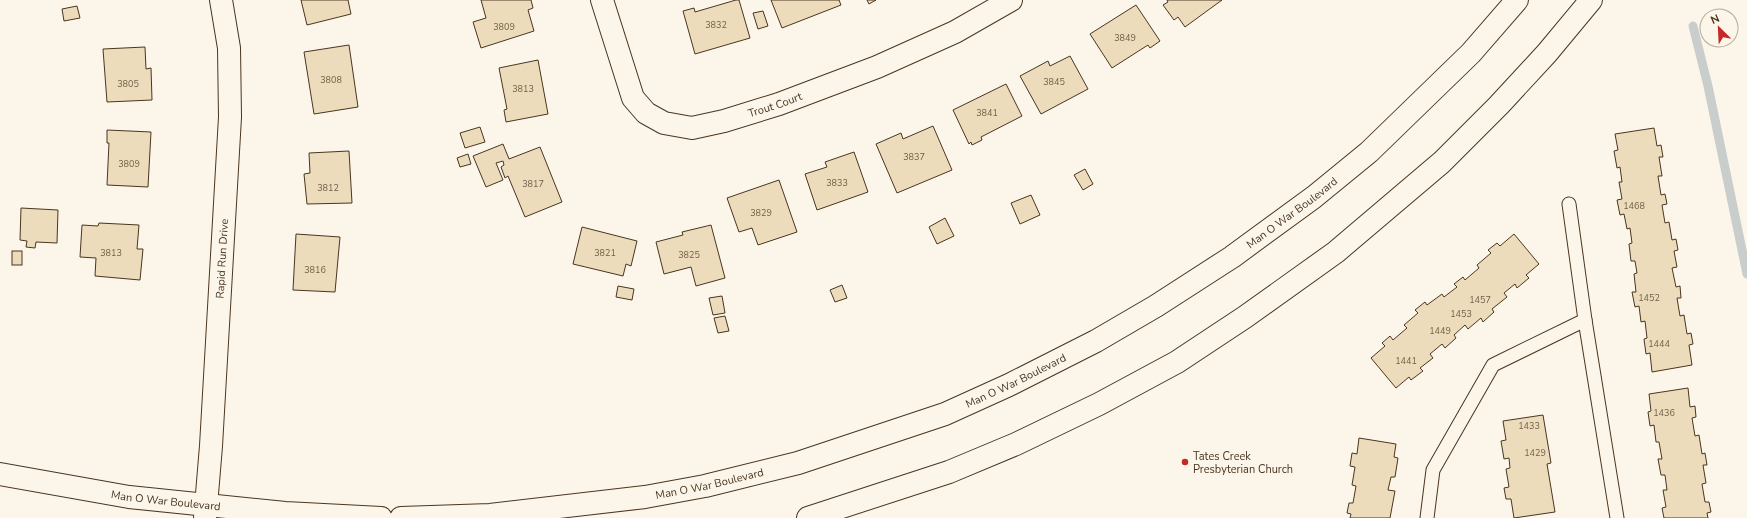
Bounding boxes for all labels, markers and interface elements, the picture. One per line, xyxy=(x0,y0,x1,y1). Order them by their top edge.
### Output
north arrow xyxy=(1699,8,1739,48)
text: N xyxy=(1708,11,1722,28)
house number: 3832 xyxy=(705,19,727,31)
house number: 3809 xyxy=(493,21,515,33)
house number: 3849 xyxy=(1114,32,1136,44)
house number: 3808 xyxy=(320,74,342,86)
house number: 3845 xyxy=(1043,76,1065,88)
house number: 3805 xyxy=(117,78,139,90)
house number: 3813 xyxy=(512,83,534,95)
street label: Trout Court xyxy=(746,89,804,121)
house number: 3841 xyxy=(976,107,998,119)
house number: 3837 xyxy=(903,151,925,163)
house number: 3809 xyxy=(118,158,140,170)
street label: Man O War Boulevard xyxy=(1244,174,1341,252)
house number: 3833 xyxy=(826,177,848,189)
house number: 3817 xyxy=(522,178,544,190)
house number: 3812 xyxy=(317,182,339,194)
house number: 1468 xyxy=(1623,200,1645,212)
house number: 3829 xyxy=(750,207,772,219)
street label: Rapid Run Drive xyxy=(213,218,232,299)
house number: 3813 xyxy=(100,247,122,259)
house number: 3821 xyxy=(594,247,616,259)
house number: 3825 xyxy=(678,249,700,261)
house number: 3816 xyxy=(304,264,326,276)
house number: 1452 xyxy=(1638,292,1660,304)
house number: 1457 xyxy=(1469,294,1491,306)
house number: 1453 xyxy=(1450,308,1472,320)
house number: 1449 xyxy=(1429,325,1451,337)
house number: 1444 xyxy=(1648,338,1670,350)
street label: Man O War Boulevard xyxy=(963,350,1069,412)
house number: 1441 xyxy=(1395,355,1417,367)
house number: 1436 xyxy=(1653,407,1675,419)
house number: 1433 xyxy=(1518,420,1540,432)
house number: 1429 xyxy=(1524,447,1546,459)
place label: Tates Creek Presbyterian Church xyxy=(1193,449,1293,477)
marker: Tates Creek Presbyterian Church xyxy=(1180,457,1190,467)
street label: Man O War Boulevard xyxy=(654,465,765,503)
street label: Man O War Boulevard xyxy=(110,487,221,514)

